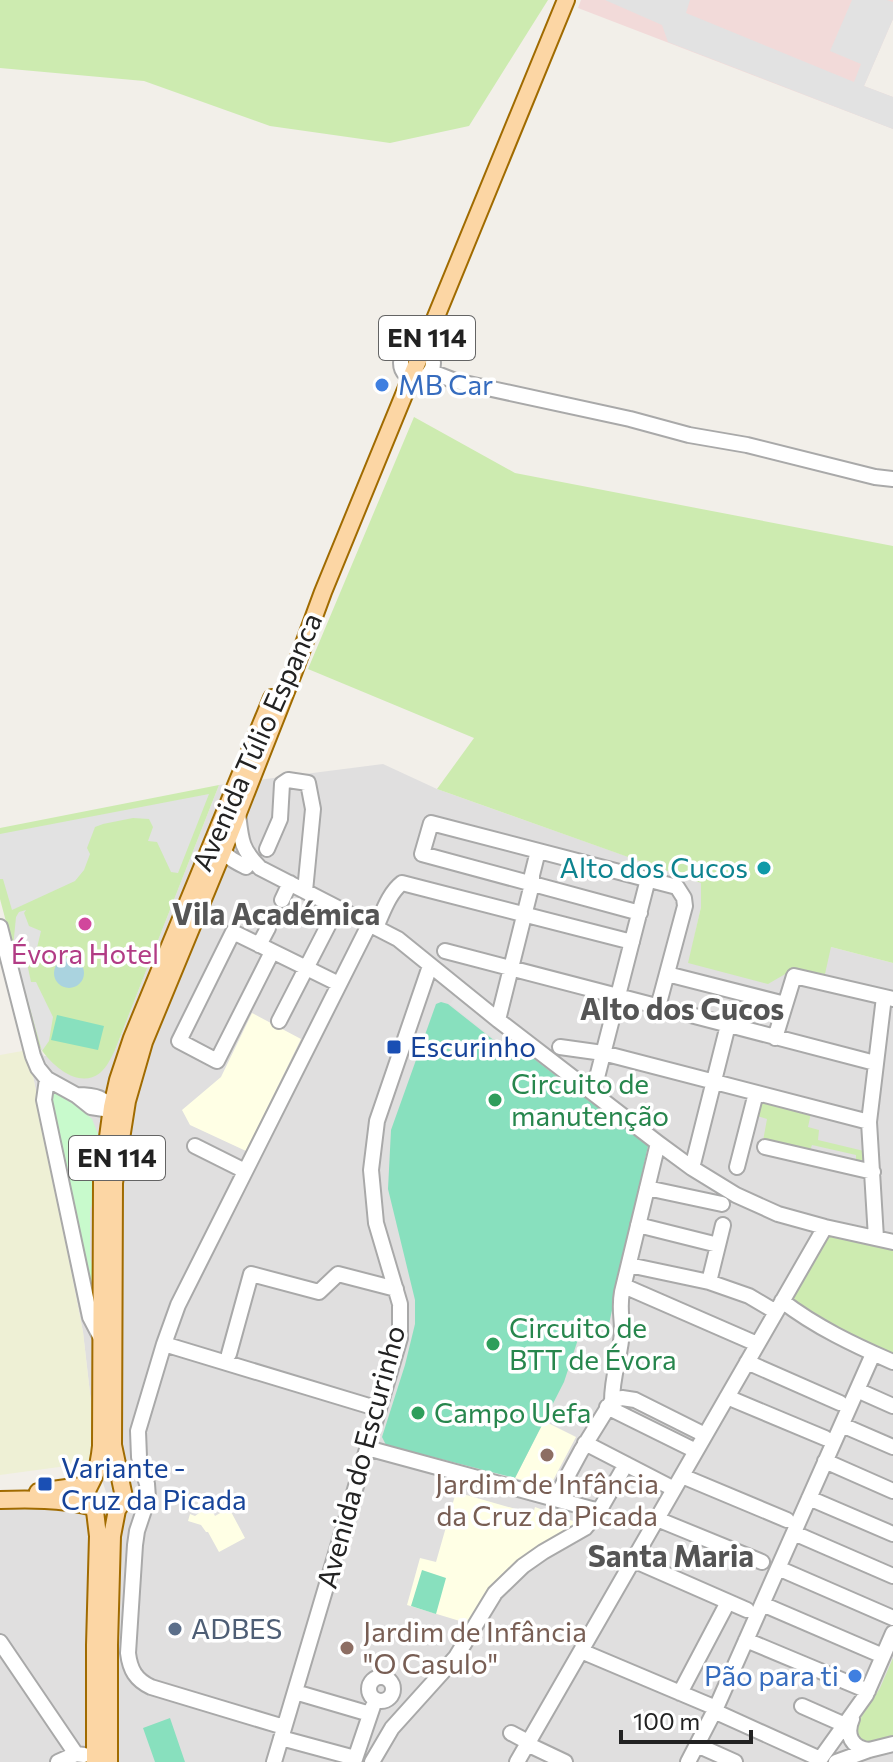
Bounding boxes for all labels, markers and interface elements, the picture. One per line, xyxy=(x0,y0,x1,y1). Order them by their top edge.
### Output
road number: EN 114 xyxy=(379,316,475,360)
place label: MB Car xyxy=(398,367,493,401)
marker: MB Car xyxy=(373,376,391,394)
street label: Avenida Túlio Espanca xyxy=(184,607,328,876)
place label: Alto dos Cucos xyxy=(560,850,748,884)
marker: Alto dos Cucos xyxy=(755,859,773,877)
district label: Vila Académica xyxy=(172,894,380,931)
marker: Évora Hotel xyxy=(76,915,94,933)
place label: Évora Hotel xyxy=(11,936,159,970)
district label: Alto dos Cucos xyxy=(580,989,784,1026)
place label: Escurinho xyxy=(410,1029,536,1063)
marker: Escurinho xyxy=(385,1038,403,1056)
place label: Circuito de manutenção xyxy=(511,1066,669,1132)
marker: Circuito de manutenção xyxy=(486,1091,504,1109)
road number: EN 114 xyxy=(69,1136,165,1180)
place label: Circuito de BTT de Évora xyxy=(509,1310,677,1376)
street label: Avenida do Escurinho xyxy=(309,1322,411,1592)
marker: Circuito de BTT de Évora xyxy=(484,1335,502,1353)
place label: Campo Uefa xyxy=(434,1395,591,1429)
marker: Campo Uefa xyxy=(409,1404,427,1422)
marker: Jardim de Infância da Cruz da Picada xyxy=(538,1446,556,1464)
place label: Variante - Cruz da Picada xyxy=(61,1450,247,1516)
place label: Jardim de Infância da Cruz da Picada xyxy=(435,1466,659,1532)
marker: Variante - Cruz da Picada xyxy=(36,1475,54,1493)
district label: Santa Maria xyxy=(588,1536,754,1573)
place label: ADBES xyxy=(191,1611,282,1645)
place label: Jardim de Infância "O Casulo" xyxy=(363,1614,587,1680)
marker: ADBES xyxy=(166,1620,184,1638)
marker: Jardim de Infância "O Casulo" xyxy=(338,1639,356,1657)
place label: Pão para ti xyxy=(704,1658,839,1692)
marker: Pão para ti xyxy=(846,1667,864,1685)
scale bar xyxy=(621,1694,751,1744)
text: 100 m xyxy=(633,1706,700,1735)

